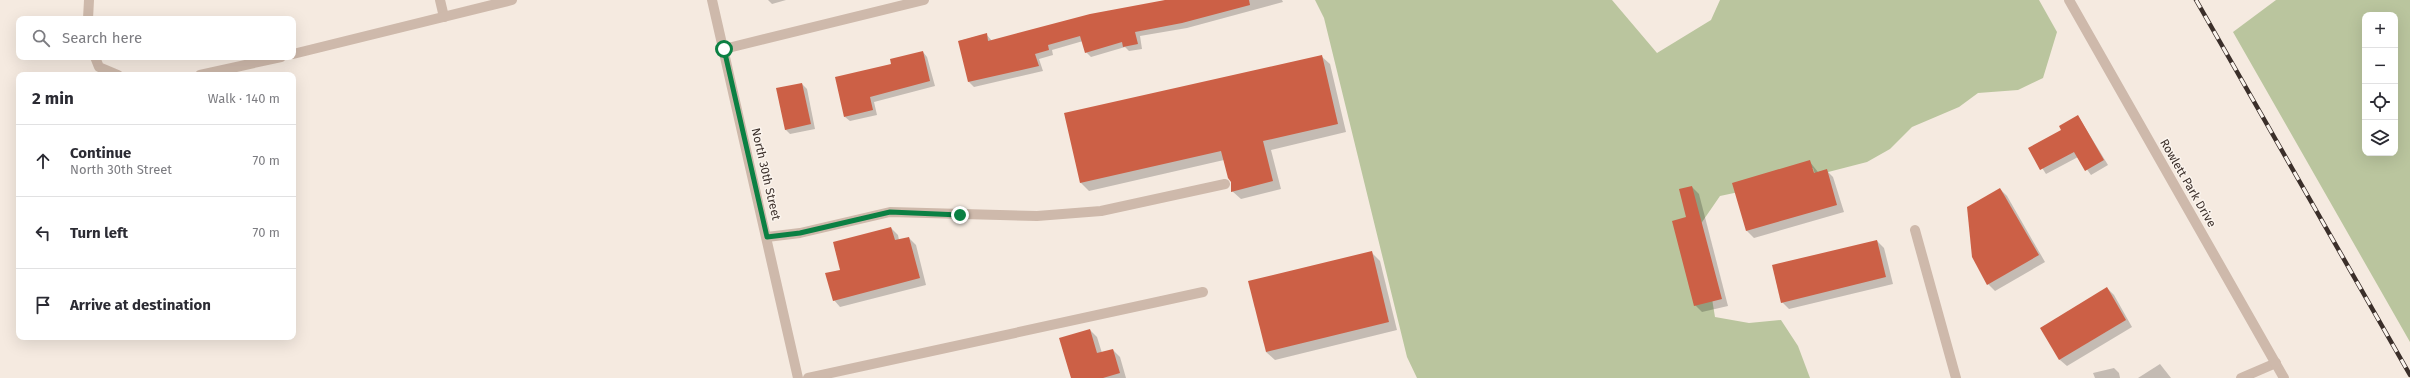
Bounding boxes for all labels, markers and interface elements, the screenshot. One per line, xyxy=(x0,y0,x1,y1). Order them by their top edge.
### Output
map controls xyxy=(2362,12,2398,156)
button: + xyxy=(2362,12,2398,48)
search box xyxy=(16,16,296,60)
icon: search xyxy=(30,27,52,49)
text: Search here xyxy=(62,29,142,47)
route start xyxy=(715,40,733,58)
button: − xyxy=(2362,48,2398,84)
button: locate xyxy=(2362,84,2398,120)
text: 2 min xyxy=(32,88,74,109)
text: Walk · 140 m xyxy=(208,91,280,106)
button: layers xyxy=(2362,120,2398,156)
street label: North 30th Street xyxy=(749,127,784,222)
street label: Rowlett Park Drive xyxy=(2157,136,2219,230)
text: Continue xyxy=(70,144,131,162)
icon: ahead xyxy=(32,150,54,172)
text: 70 m xyxy=(253,153,280,168)
text: North 30th Street xyxy=(70,162,172,177)
route end xyxy=(951,206,969,224)
icon: left xyxy=(32,222,54,244)
text: Turn left xyxy=(70,224,128,242)
text: 70 m xyxy=(253,225,280,240)
icon: arrive xyxy=(32,294,54,316)
text: Arrive at destination xyxy=(70,296,211,314)

